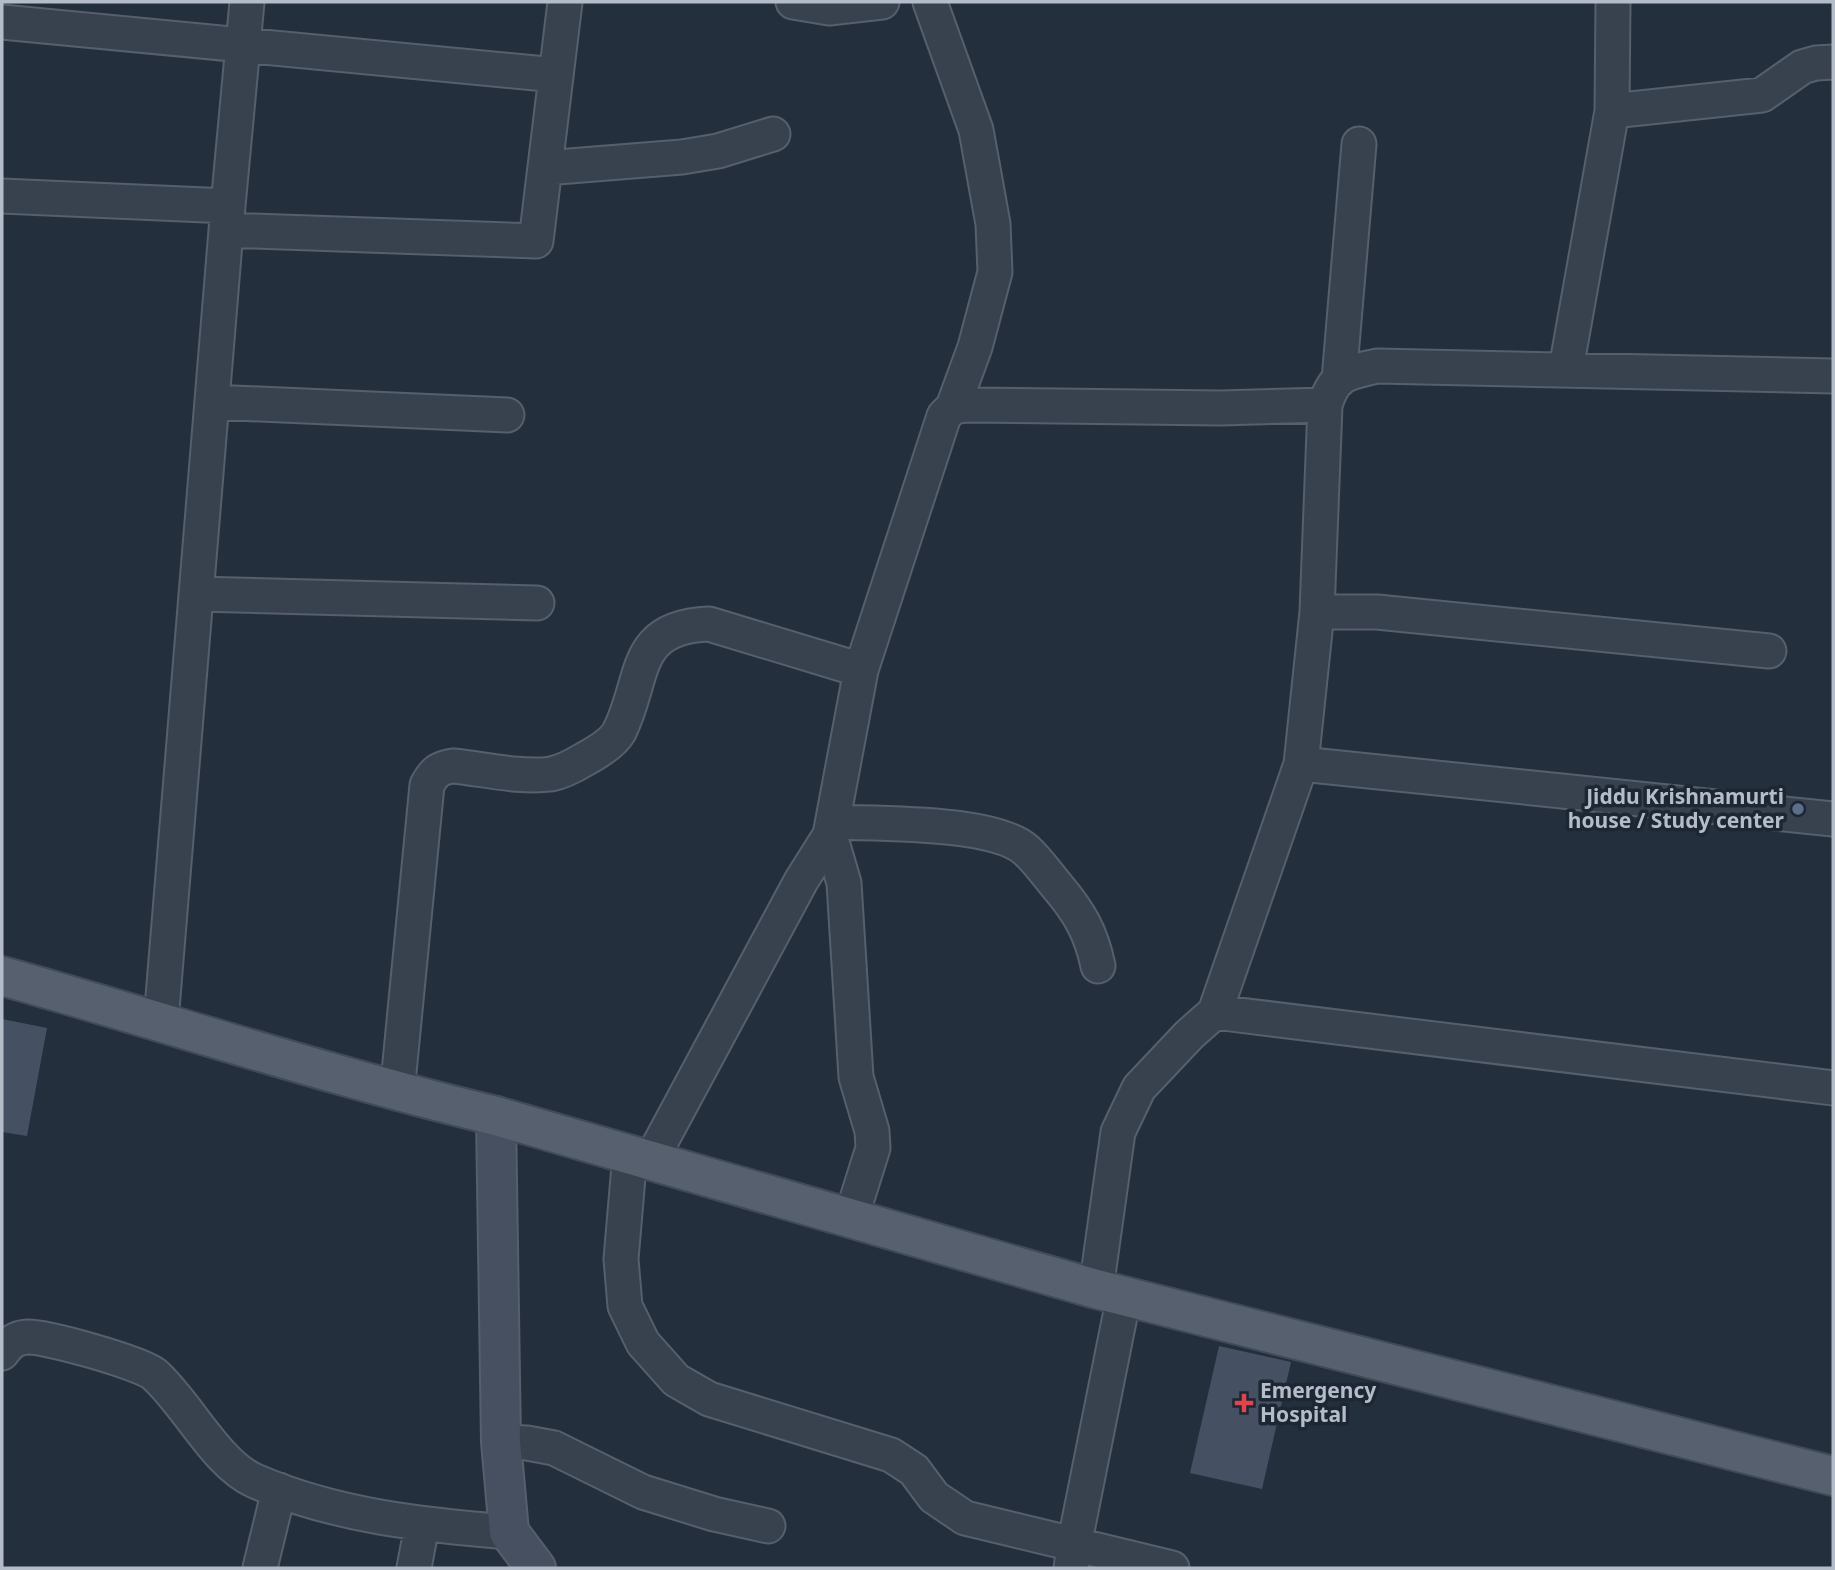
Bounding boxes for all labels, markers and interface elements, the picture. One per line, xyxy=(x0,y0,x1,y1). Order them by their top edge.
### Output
place label: Jiddu Krishnamurti house / Study center xyxy=(1568,782,1785,834)
marker: Jiddu Krishnamurti house / Study center xyxy=(1790,801,1806,817)
place label: Emergency Hospital xyxy=(1260,1376,1376,1428)
marker: Emergency Hospital xyxy=(1234,1393,1254,1413)

